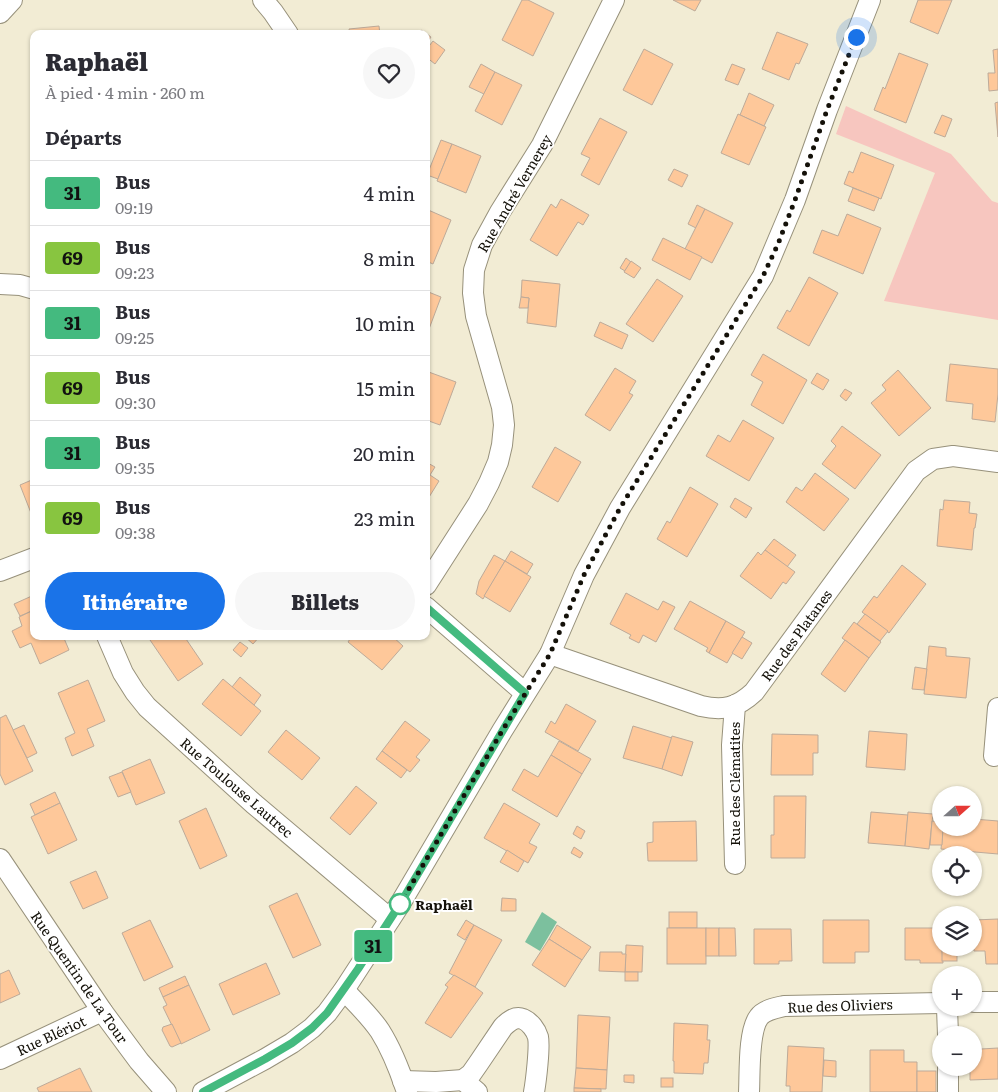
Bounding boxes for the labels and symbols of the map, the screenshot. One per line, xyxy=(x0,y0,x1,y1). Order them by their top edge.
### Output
your location xyxy=(844,25,869,50)
street label: Rue André Vernerey xyxy=(472,129,556,256)
street label: Rue des Platanes xyxy=(756,585,836,685)
street label: Rue des Clématites xyxy=(724,722,744,846)
street label: Rue Toulouse Lautrec xyxy=(176,732,298,842)
north arrow xyxy=(932,786,982,836)
marker: Raphaël xyxy=(389,893,411,915)
place label: Raphaël xyxy=(415,894,473,914)
street label: Rue Quentin de La Tour xyxy=(27,907,133,1047)
line badge: 31 xyxy=(350,930,396,962)
street label: Rue des Oliviers xyxy=(787,993,893,1017)
street label: Rue Blériot xyxy=(13,1010,89,1060)

